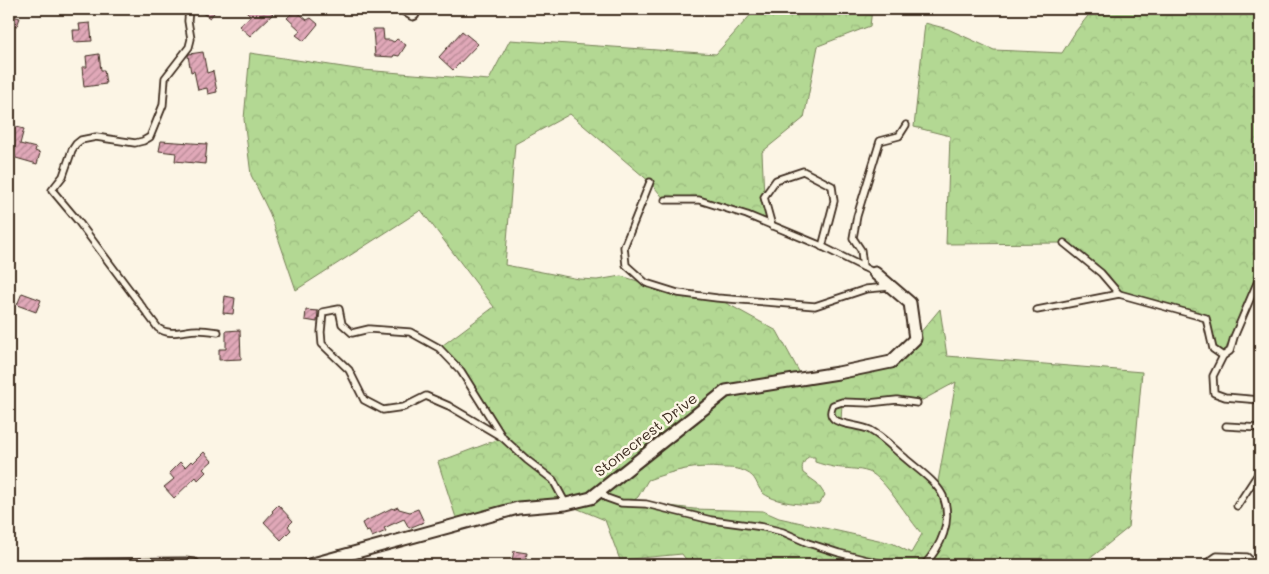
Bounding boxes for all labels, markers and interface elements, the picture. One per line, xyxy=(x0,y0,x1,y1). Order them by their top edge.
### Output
street label: Stonecrest Drive xyxy=(590,388,701,481)

